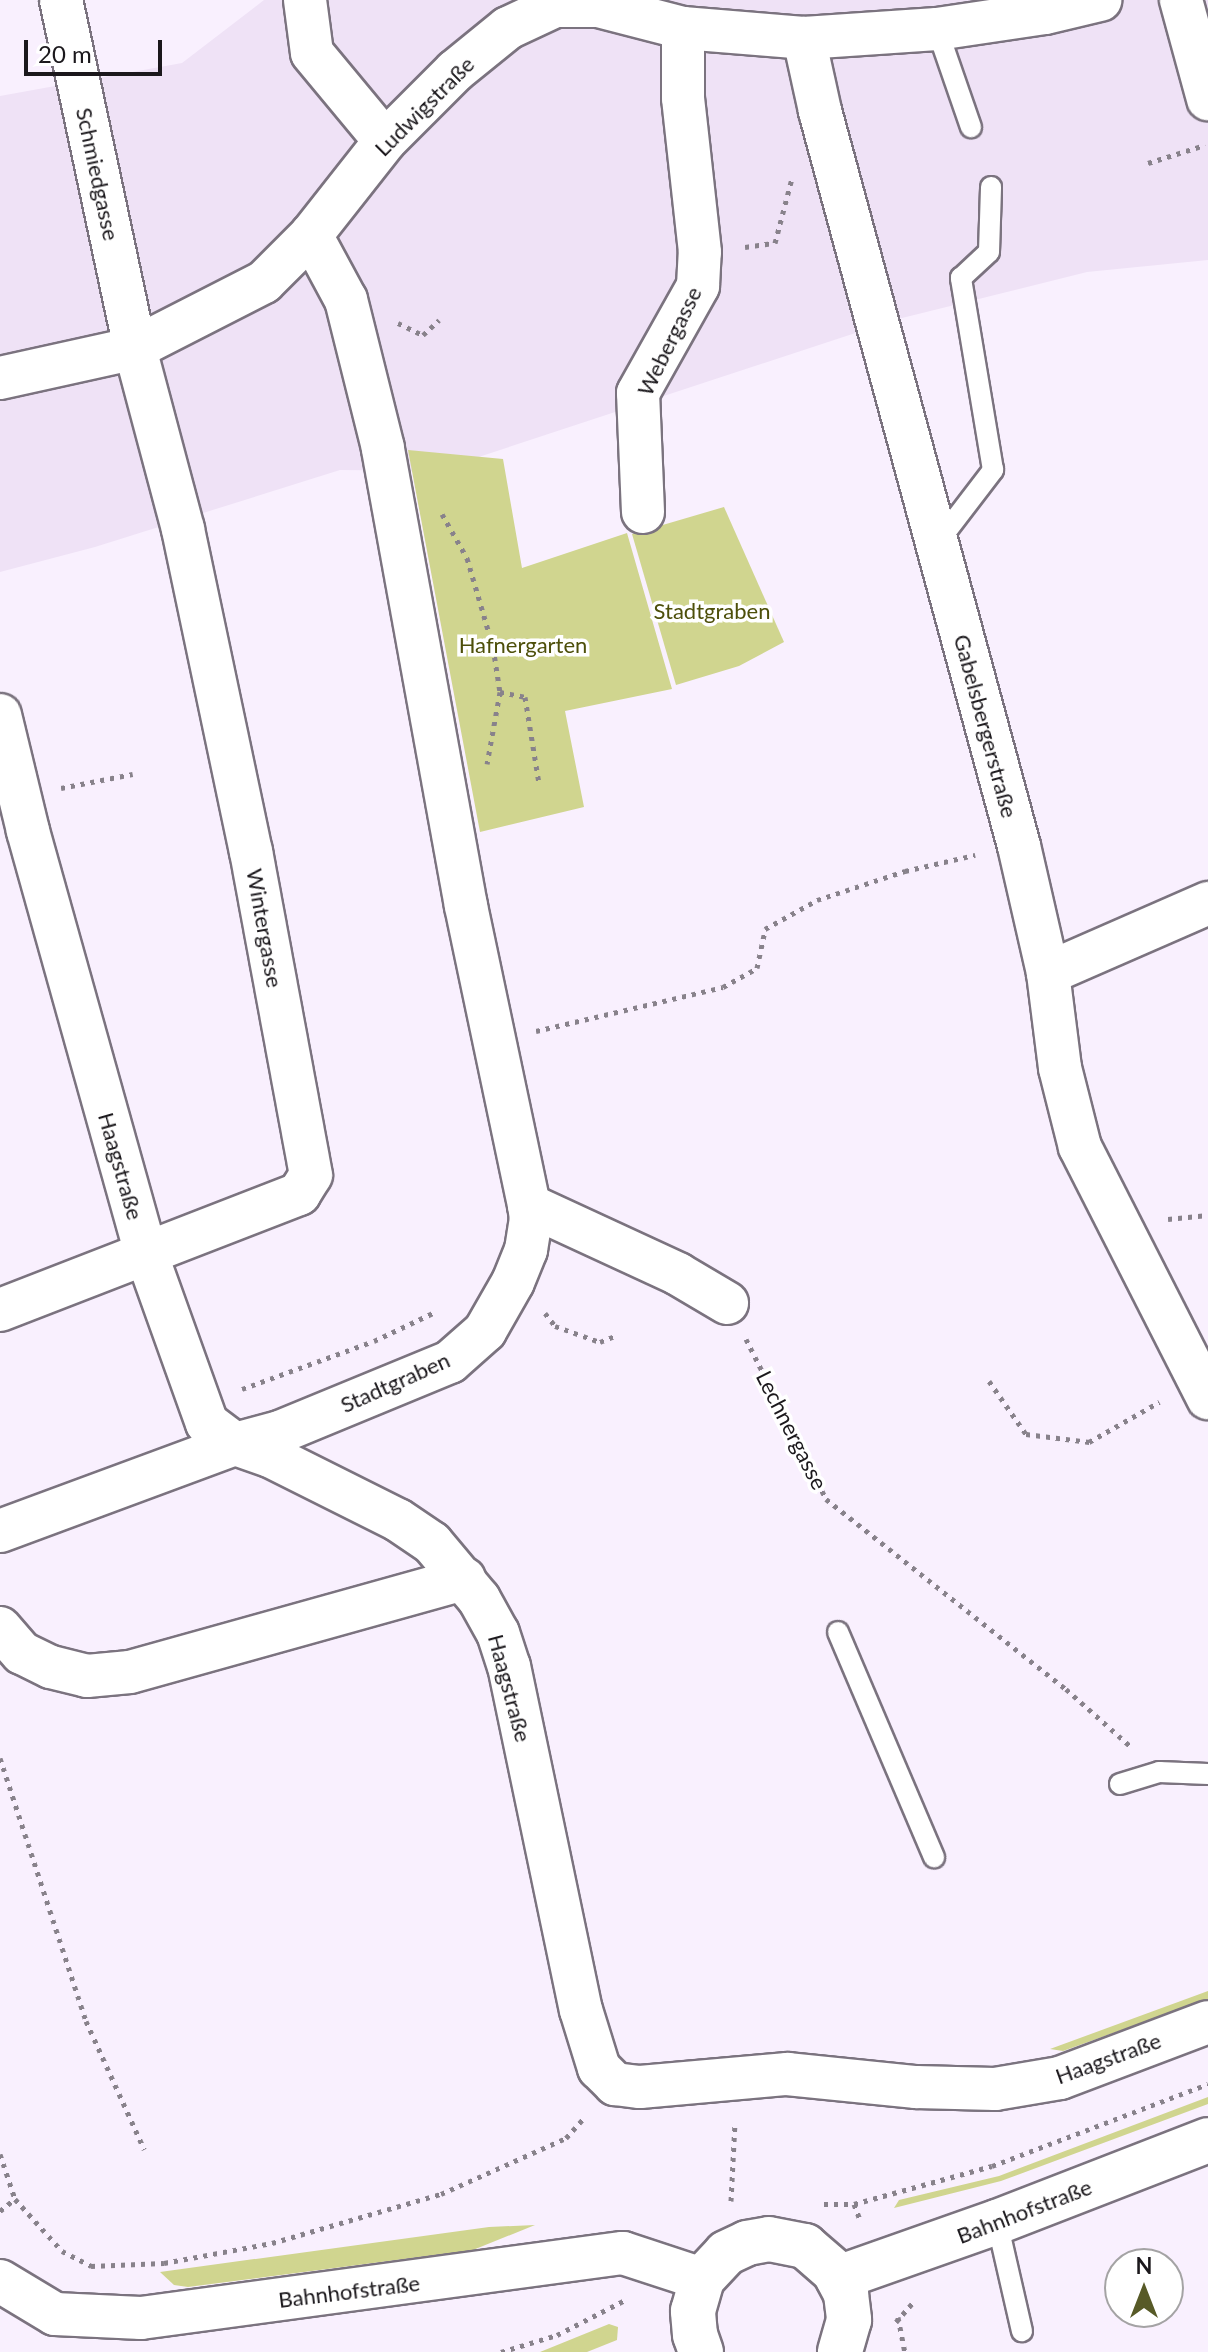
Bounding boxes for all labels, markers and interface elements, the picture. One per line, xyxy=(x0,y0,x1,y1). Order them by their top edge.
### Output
scale bar xyxy=(28,24,166,74)
text: 20 m xyxy=(38,39,92,68)
street label: Ludwigstraße xyxy=(369,51,479,161)
street label: Schmiedgasse xyxy=(71,105,125,243)
street label: Webergasse xyxy=(631,282,707,400)
park label: Stadtgraben xyxy=(654,598,770,624)
street label: Gabelsbergerstraße xyxy=(949,631,1023,821)
park label: Hafnergarten xyxy=(459,632,587,658)
street label: Wintergasse xyxy=(242,866,288,990)
street label: Haagstraße xyxy=(93,1109,149,1223)
street label: Stadtgraben xyxy=(336,1346,454,1418)
street label: Lechnergasse xyxy=(751,1366,833,1494)
street label: Haagstraße xyxy=(483,1631,537,1745)
street label: Haagstraße xyxy=(1052,2027,1164,2089)
street label: Bahnhofstraße xyxy=(953,2173,1095,2249)
north arrow xyxy=(1104,2248,1184,2328)
text: N xyxy=(1136,2252,1152,2279)
street label: Bahnhofstraße xyxy=(277,2269,421,2313)

